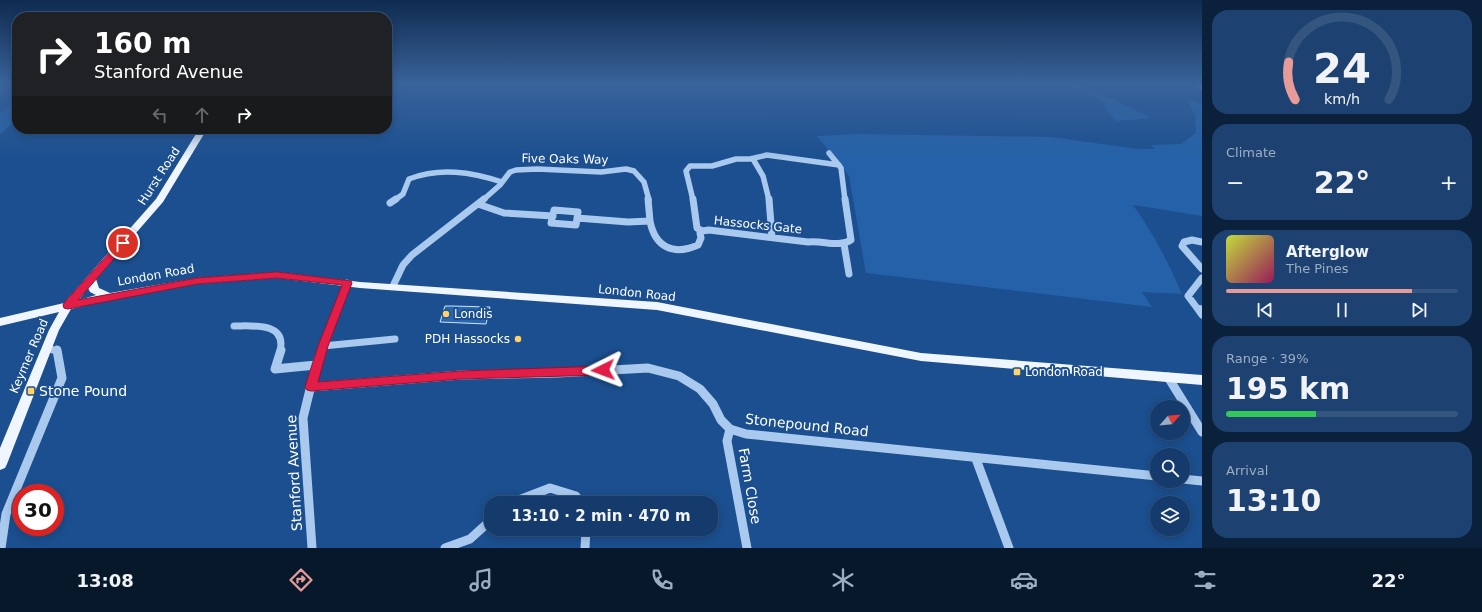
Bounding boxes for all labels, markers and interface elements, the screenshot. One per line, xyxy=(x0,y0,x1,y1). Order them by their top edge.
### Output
text: 160 m xyxy=(94,27,191,60)
icon: right xyxy=(28,28,80,80)
text: 24 xyxy=(1313,44,1371,93)
text: Stanford Avenue xyxy=(94,61,243,82)
text: km/h xyxy=(1324,91,1360,107)
icon: left xyxy=(149,104,171,126)
icon: ahead xyxy=(191,104,213,126)
icon: right xyxy=(233,104,255,126)
street label: Hurst Road xyxy=(135,144,183,208)
text: Climate xyxy=(1226,145,1276,160)
street label: Five Oaks Way xyxy=(521,151,609,167)
text: 22° xyxy=(1314,165,1370,200)
text: − xyxy=(1226,170,1244,195)
text: + xyxy=(1440,170,1458,195)
street label: Hassocks Gate xyxy=(713,213,803,237)
pin xyxy=(106,226,140,260)
icon: arrive xyxy=(112,232,134,254)
text: Afterglow xyxy=(1286,243,1369,261)
street label: London Road xyxy=(116,261,196,289)
text: The Pines xyxy=(1286,261,1349,276)
street label: London Road xyxy=(598,282,676,304)
icon: previous xyxy=(1254,299,1276,321)
icon: pause xyxy=(1331,299,1353,321)
icon: next xyxy=(1408,299,1430,321)
place label: Londis xyxy=(454,307,493,321)
marker: Londis xyxy=(441,309,451,319)
street label: Keymer Road xyxy=(7,317,51,395)
place label: PDH Hassocks xyxy=(425,332,510,346)
marker: PDH Hassocks xyxy=(513,334,523,344)
position arrow xyxy=(582,349,624,391)
text: Range · 39% xyxy=(1226,351,1309,366)
place label: London Road xyxy=(1025,365,1103,379)
marker: London Road xyxy=(1012,367,1022,377)
text: 195 km xyxy=(1226,371,1350,406)
place label: Stone Pound xyxy=(39,383,127,399)
marker: Stone Pound xyxy=(26,386,36,396)
north arrow xyxy=(1150,400,1190,440)
map controls xyxy=(1150,400,1190,536)
street label: Stonepound Road xyxy=(744,411,870,439)
street label: Stanford Avenue xyxy=(283,415,305,531)
street label: Farm Close xyxy=(735,447,765,525)
button: search xyxy=(1150,448,1190,488)
text: Arrival xyxy=(1226,463,1268,478)
text: 13:10 xyxy=(1226,483,1322,518)
speed limit sign: 30 xyxy=(12,484,64,536)
button: layers xyxy=(1150,496,1190,536)
text: 13:10 · 2 min · 470 m xyxy=(511,507,691,525)
icon: directions xyxy=(287,566,315,594)
icon: music xyxy=(467,566,495,594)
icon: phone xyxy=(648,566,676,594)
icon: climate xyxy=(829,566,857,594)
icon: car xyxy=(1010,566,1038,594)
icon: filters xyxy=(1191,566,1219,594)
text: 13:08 xyxy=(76,570,134,591)
text: 22° xyxy=(1372,570,1406,591)

